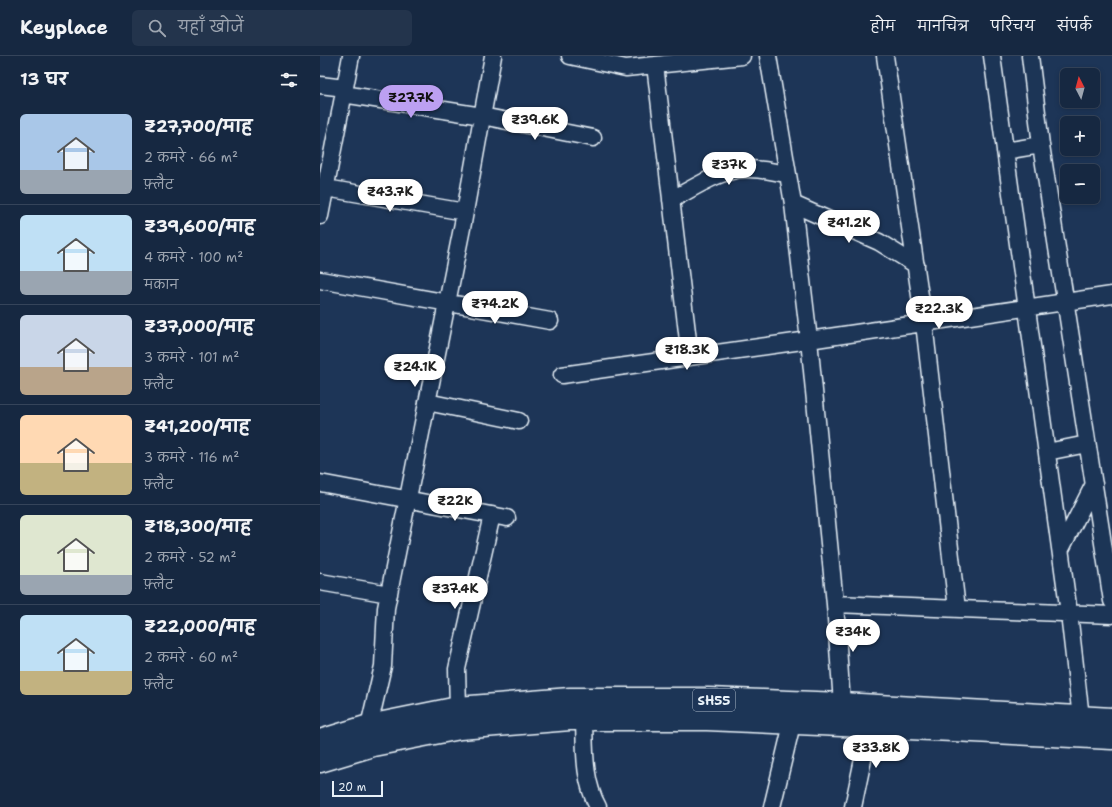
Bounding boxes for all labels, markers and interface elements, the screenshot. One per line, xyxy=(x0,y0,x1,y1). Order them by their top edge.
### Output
search box xyxy=(132,10,412,46)
text: Keyplace xyxy=(20,15,108,40)
icon: search xyxy=(146,17,168,39)
text: यहाँ खोजें xyxy=(178,17,244,37)
text: होम xyxy=(871,17,895,35)
text: मानचित्र xyxy=(917,17,969,35)
text: परिचय xyxy=(991,17,1035,35)
text: संपर्क xyxy=(1057,17,1092,35)
text: 13 घर xyxy=(20,68,68,90)
north arrow xyxy=(1060,68,1100,108)
map controls xyxy=(1060,68,1100,204)
icon: filters xyxy=(278,69,300,91)
pin: ₹27.7K xyxy=(378,85,444,119)
text: ₹27.7K xyxy=(388,89,434,106)
pin: ₹39.6K xyxy=(502,107,568,141)
text: ₹39.6K xyxy=(511,111,559,128)
text: ₹27,700/माह xyxy=(144,115,252,137)
button: + xyxy=(1060,116,1100,156)
icon: home xyxy=(52,130,100,178)
text: 2 कमरे · 66 m² xyxy=(144,149,238,166)
pin: ₹37K xyxy=(705,152,753,186)
text: ₹37K xyxy=(711,156,747,173)
button: − xyxy=(1060,164,1100,204)
text: फ़्लैट xyxy=(144,176,174,193)
pin: ₹43.7K xyxy=(357,179,423,213)
text: ₹43.7K xyxy=(367,183,413,200)
pin: ₹41.2K xyxy=(816,210,882,244)
text: ₹41.2K xyxy=(827,214,871,231)
text: ₹39,600/माह xyxy=(144,215,255,237)
icon: home xyxy=(52,231,100,279)
text: 4 कमरे · 100 m² xyxy=(144,249,243,266)
text: मकान xyxy=(144,276,178,293)
pin: ₹74.2K xyxy=(462,291,528,325)
text: ₹74.2K xyxy=(471,295,519,312)
pin: ₹22.3K xyxy=(906,296,972,330)
text: ₹22.3K xyxy=(915,300,963,317)
text: ₹37,000/माह xyxy=(144,315,254,337)
icon: home xyxy=(52,331,100,379)
pin: ₹18.3K xyxy=(654,337,720,371)
text: ₹18.3K xyxy=(664,341,710,358)
text: 3 कमरे · 101 m² xyxy=(144,349,239,366)
pin: ₹24.1K xyxy=(382,354,448,388)
text: ₹24.1K xyxy=(393,358,437,375)
text: फ़्लैट xyxy=(144,376,174,393)
text: ₹41,200/माह xyxy=(144,415,250,437)
icon: home xyxy=(52,431,100,479)
text: 3 कमरे · 116 m² xyxy=(144,449,239,466)
text: फ़्लैट xyxy=(144,476,174,493)
pin: ₹22K xyxy=(431,488,479,522)
text: ₹22K xyxy=(437,492,473,509)
text: ₹18,300/माह xyxy=(144,515,251,537)
icon: home xyxy=(52,531,100,579)
text: 2 कमरे · 52 m² xyxy=(144,549,236,566)
text: फ़्लैट xyxy=(144,576,174,593)
pin: ₹37.4K xyxy=(422,576,488,610)
text: ₹37.4K xyxy=(432,580,478,597)
text: ₹22,000/माह xyxy=(144,615,255,637)
pin: ₹34K xyxy=(829,619,877,653)
text: ₹34K xyxy=(835,623,871,640)
icon: home xyxy=(52,631,100,679)
text: 2 कमरे · 60 m² xyxy=(144,649,238,666)
text: फ़्लैट xyxy=(144,676,174,693)
road number: SH55 xyxy=(693,689,735,711)
pin: ₹33.8K xyxy=(843,735,909,769)
text: ₹33.8K xyxy=(852,739,900,756)
scale bar xyxy=(332,779,383,798)
text: 20 m xyxy=(338,780,366,795)

